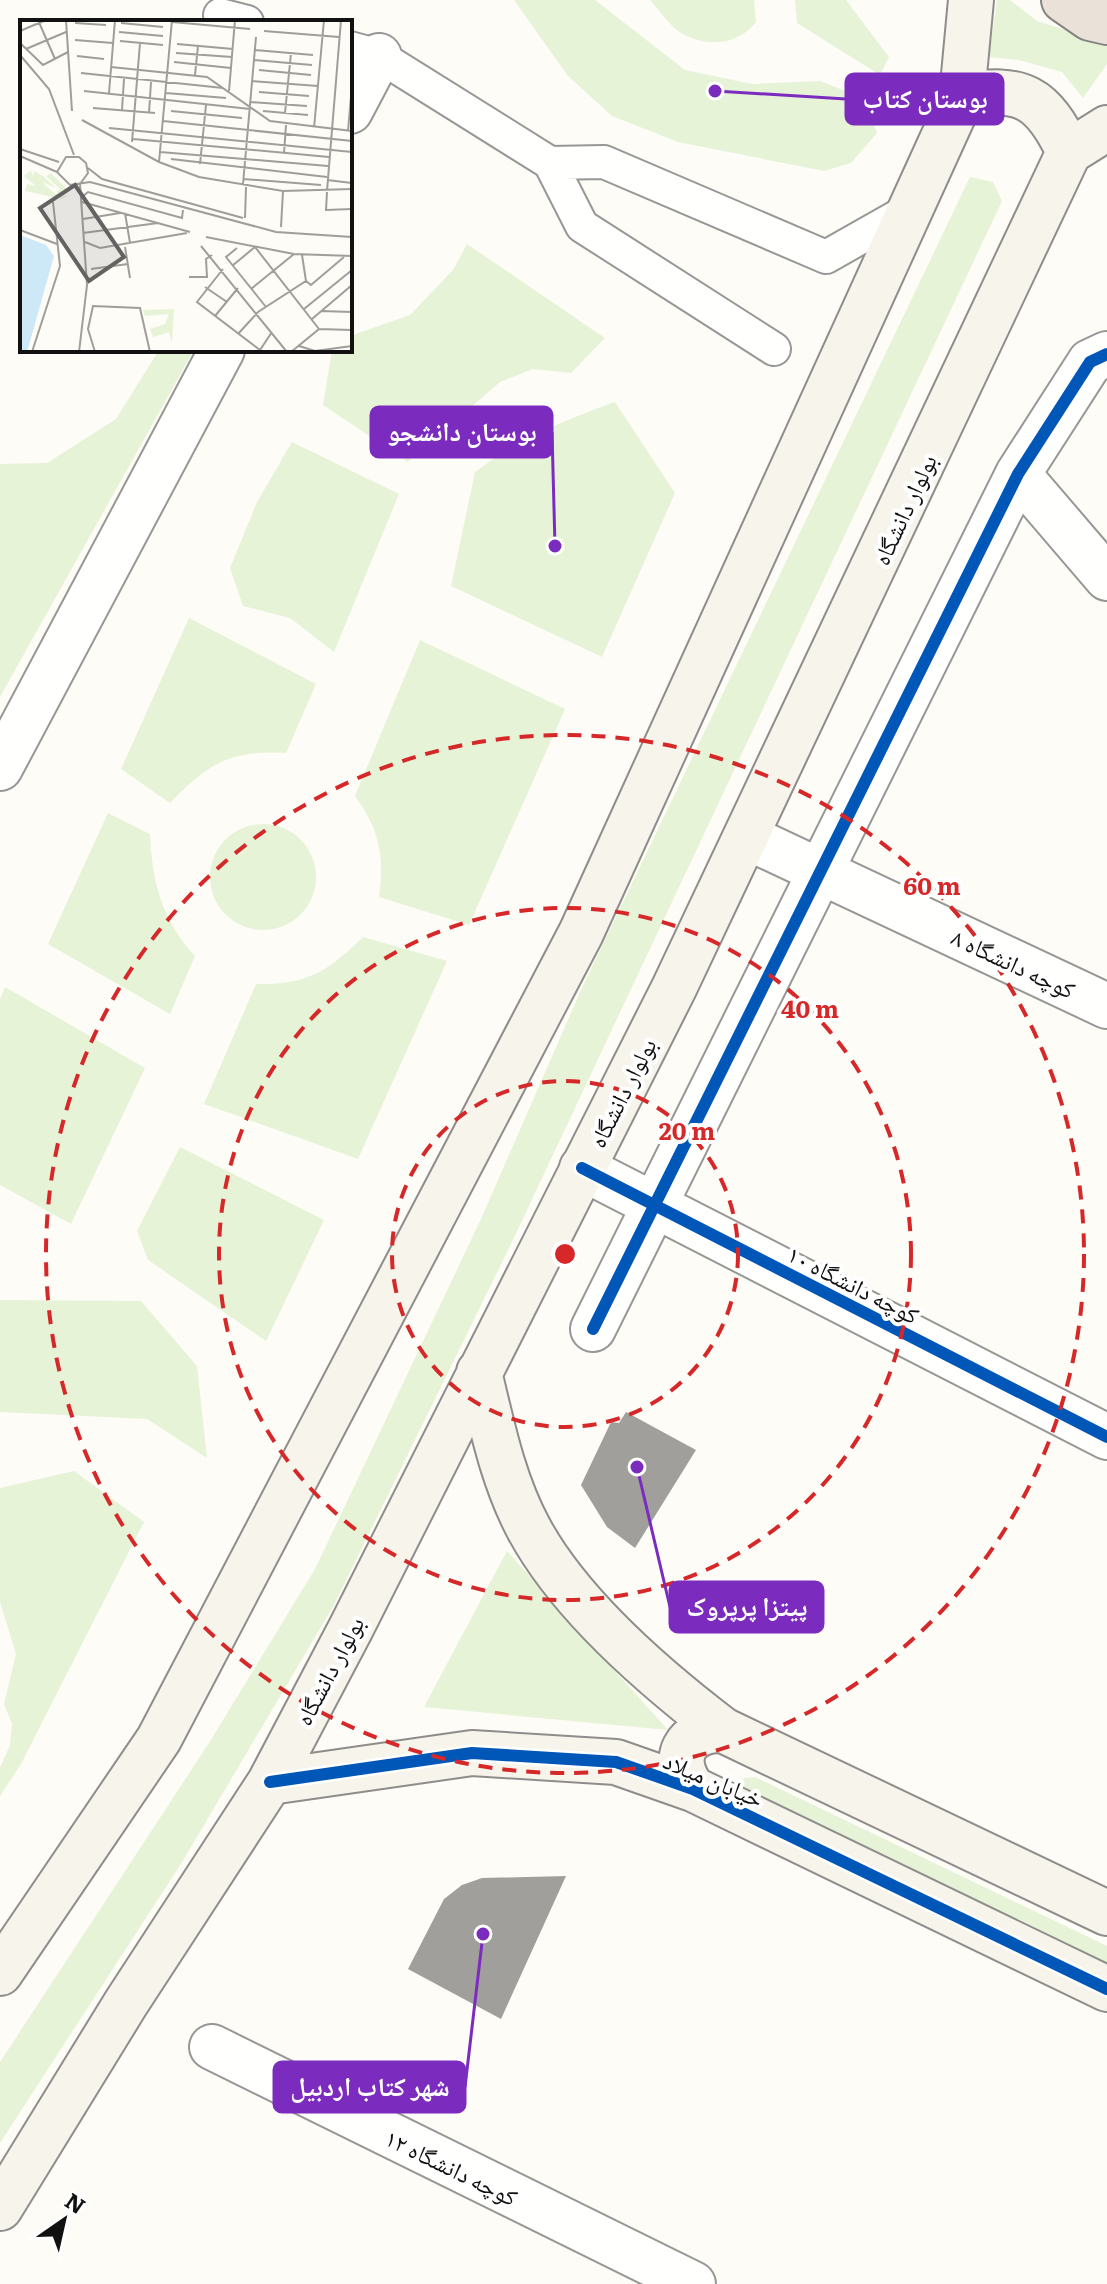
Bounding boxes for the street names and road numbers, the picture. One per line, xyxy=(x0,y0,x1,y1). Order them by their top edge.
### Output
street label: بولوار دانشگاه xyxy=(862,448,944,570)
street label: کوچه دانشگاه ۸ xyxy=(946,918,1082,1006)
street label: بولوار دانشگاه xyxy=(578,1031,664,1153)
street label: کوچه دانشگاه ۱۰ xyxy=(782,1235,926,1331)
street label: بولوار دانشگاه xyxy=(285,1609,371,1731)
street label: خیابان میلاد xyxy=(659,1741,769,1815)
street label: کوچه دانشگاه ۱۲ xyxy=(380,2119,524,2213)

